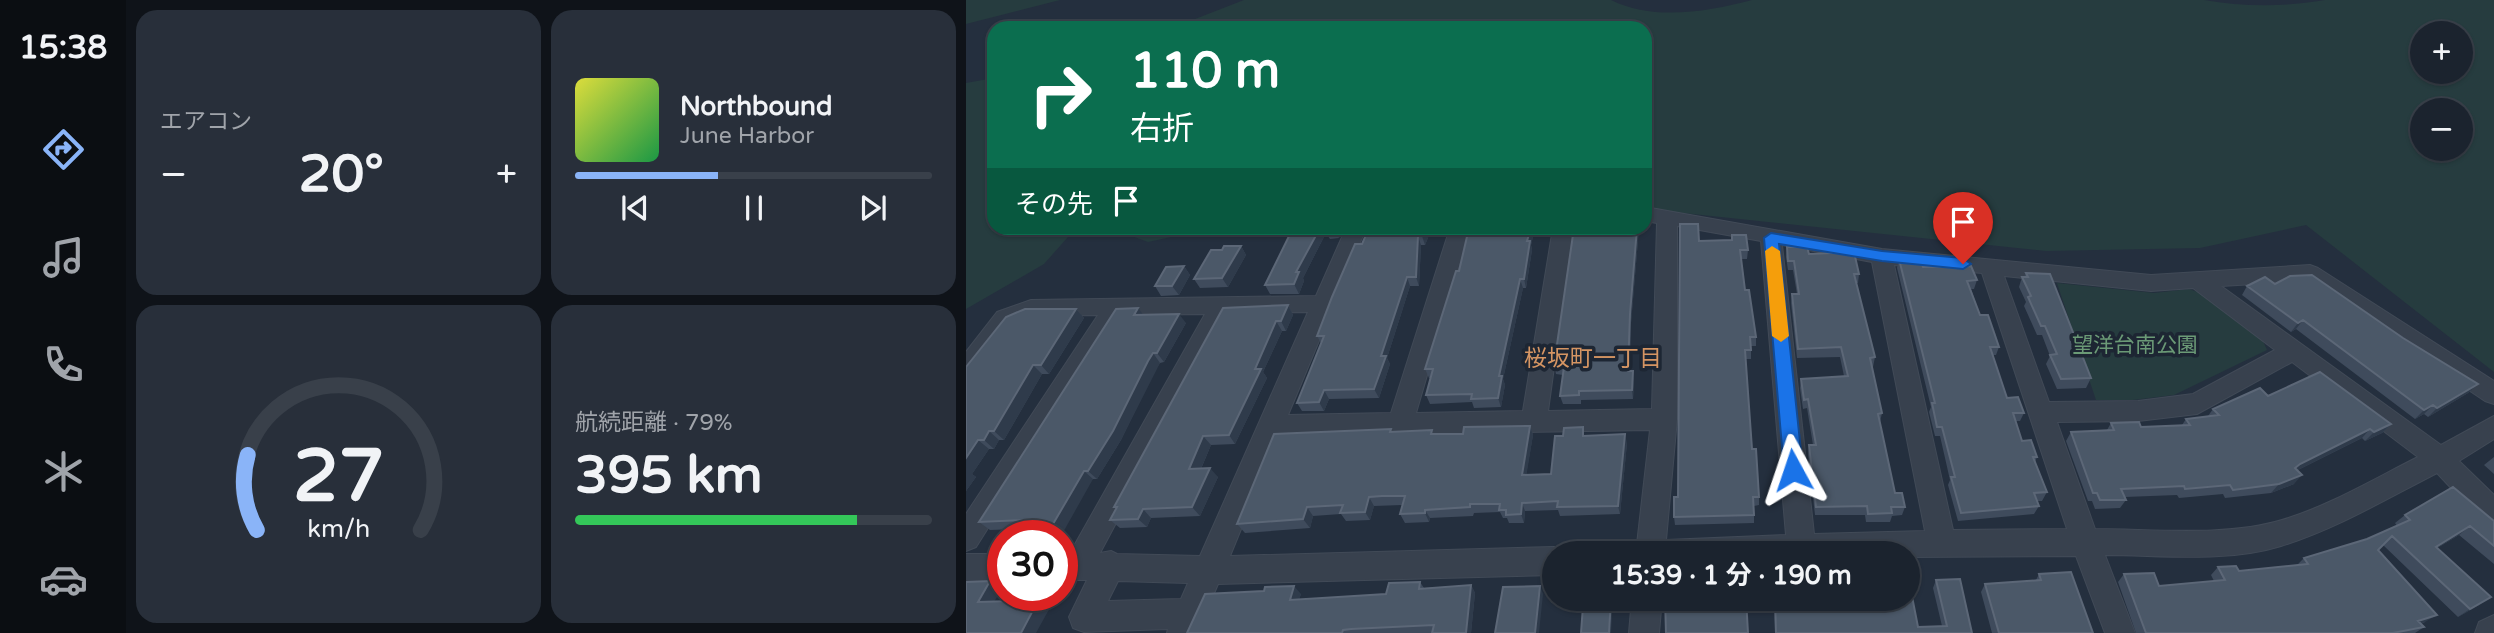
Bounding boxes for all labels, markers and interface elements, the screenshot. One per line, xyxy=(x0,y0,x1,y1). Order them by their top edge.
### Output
map controls xyxy=(2410,21,2473,161)
button: + xyxy=(2410,21,2473,84)
text: 15:38 xyxy=(19,29,107,67)
text: 110 m xyxy=(1130,42,1280,101)
icon: right xyxy=(1015,49,1106,140)
text: Northbound xyxy=(680,91,832,122)
button: − xyxy=(2410,98,2473,161)
text: エアコン xyxy=(160,108,252,136)
text: 右折 xyxy=(1130,110,1194,148)
text: June Harbor xyxy=(680,122,814,150)
icon: directions xyxy=(39,125,88,174)
text: 20° xyxy=(299,143,384,206)
text: − xyxy=(160,152,187,198)
text: + xyxy=(496,152,517,198)
icon: arrive xyxy=(1107,182,1145,220)
icon: previous xyxy=(616,189,654,227)
icon: pause xyxy=(735,189,773,227)
icon: next xyxy=(854,189,892,227)
text: その先 xyxy=(1015,189,1093,220)
pin xyxy=(1933,192,1993,264)
icon: arrive xyxy=(1944,203,1982,241)
icon: music xyxy=(39,233,88,282)
park label: 望洋台南公園 xyxy=(2072,333,2198,358)
icon: phone xyxy=(39,340,88,389)
district label: 桜坂町一丁目 xyxy=(1524,345,1662,373)
text: 航続距離 · 79% xyxy=(575,409,733,437)
text: 27 xyxy=(293,433,384,521)
position arrow xyxy=(1756,433,1830,507)
text: 395 km xyxy=(575,444,763,507)
icon: climate xyxy=(39,447,88,496)
text: km/h xyxy=(307,514,370,544)
speed limit sign: 30 xyxy=(987,520,1078,611)
icon: car xyxy=(39,555,88,604)
text: 15:39 · 1 分 · 190 m xyxy=(1610,560,1852,591)

